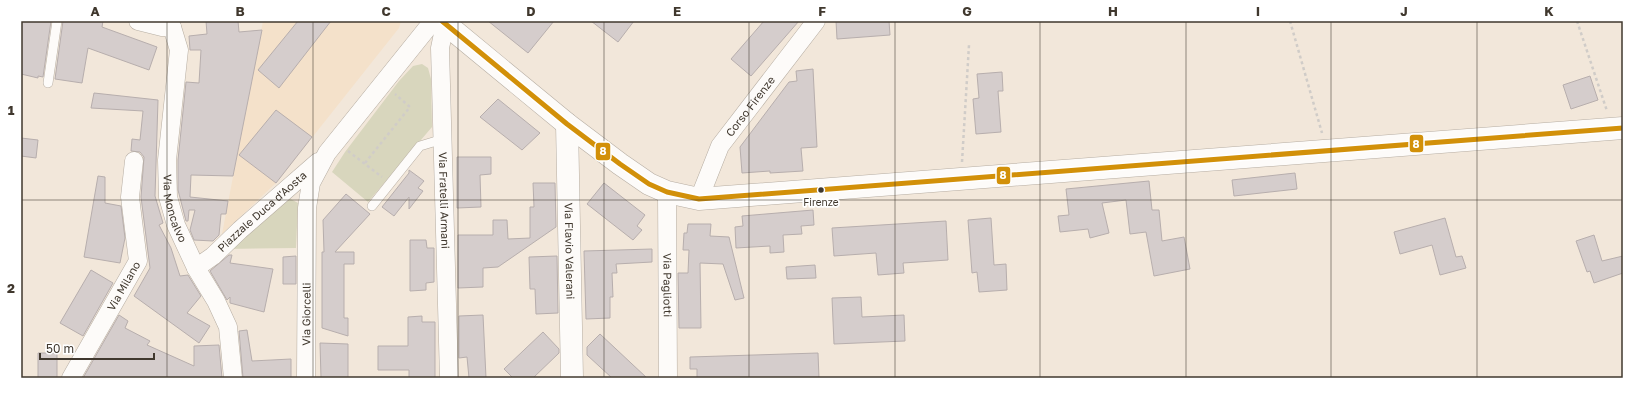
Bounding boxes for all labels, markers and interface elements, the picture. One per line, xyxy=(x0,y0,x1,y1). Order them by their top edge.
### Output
text: A xyxy=(90,3,100,19)
text: B xyxy=(235,3,245,19)
text: C xyxy=(381,3,391,19)
text: D xyxy=(526,3,536,19)
text: E xyxy=(673,3,681,19)
text: F xyxy=(818,3,826,19)
text: G xyxy=(962,3,972,19)
text: H xyxy=(1108,3,1118,19)
text: I xyxy=(1256,3,1260,19)
text: J xyxy=(1400,3,1408,19)
text: K xyxy=(1544,3,1554,19)
street label: Corso Firenze xyxy=(723,73,777,139)
text: 1 xyxy=(8,102,15,118)
line badge: 8 xyxy=(1409,134,1424,153)
text: 8 xyxy=(1412,137,1420,150)
line badge: 8 xyxy=(595,142,611,161)
text: 8 xyxy=(599,144,607,157)
street label: Via Fratelli Armani xyxy=(437,152,452,249)
line badge: 8 xyxy=(996,166,1011,185)
street label: Piazzale Duca d'Aosta xyxy=(215,168,309,254)
text: 8 xyxy=(999,168,1007,181)
street label: Via Moncalvo xyxy=(161,174,190,244)
marker: Firenze xyxy=(816,185,826,195)
place label: Firenze xyxy=(803,196,839,208)
street label: Via Flavio Valerani xyxy=(563,202,577,299)
street label: Via Pagliotti xyxy=(661,253,675,317)
street label: Via Milano xyxy=(104,258,143,313)
text: 2 xyxy=(7,280,15,296)
street label: Via Giorcelli xyxy=(299,282,313,346)
scale bar xyxy=(40,335,154,361)
text: 50 m xyxy=(46,341,74,356)

